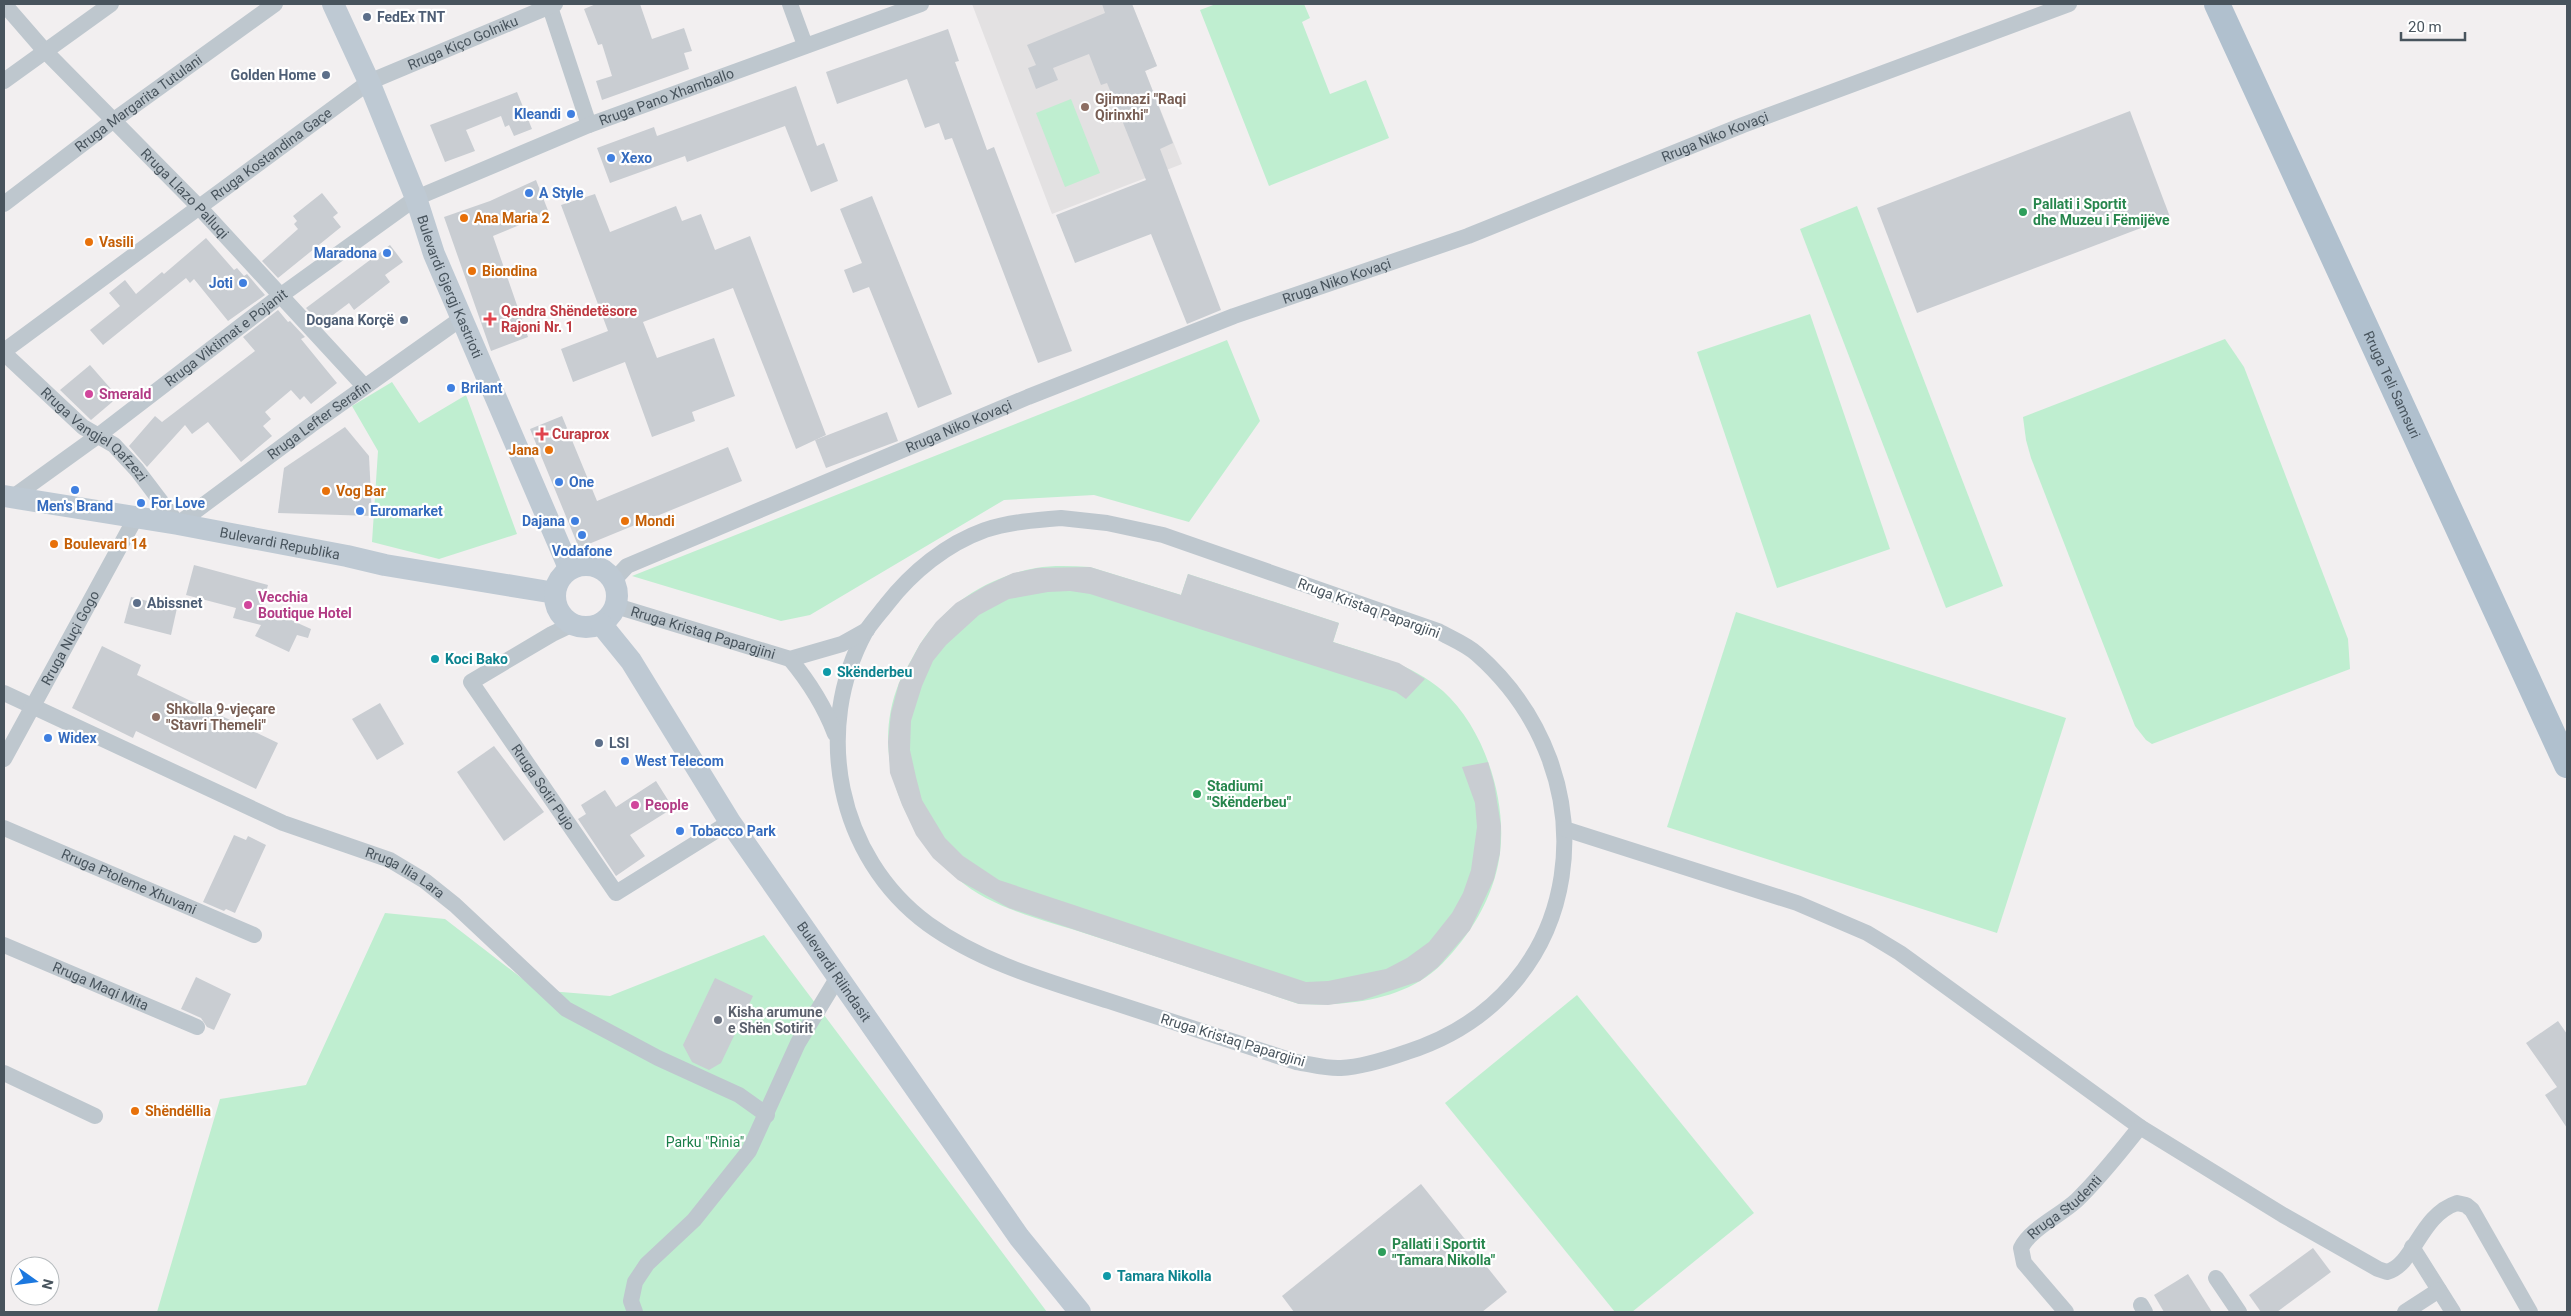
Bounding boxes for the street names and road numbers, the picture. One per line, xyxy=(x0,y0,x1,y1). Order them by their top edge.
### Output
street label: Rruga Kiço Golniku xyxy=(405,13,520,73)
street label: Rruga Margarita Tutulani xyxy=(72,51,205,155)
street label: Rruga Pano Xhamballo xyxy=(597,65,736,129)
street label: Rruga Kostandina Gaçe xyxy=(208,104,335,204)
street label: Rruga Niko Kovaçi xyxy=(1659,108,1770,165)
street label: Rruga Llazo Palluqi xyxy=(138,145,232,242)
street label: Bulevardi Gjergj Kastrioti xyxy=(414,213,486,361)
street label: Rruga Niko Kovaçi xyxy=(1280,255,1393,307)
street label: Rruga Viktimat e Pojanit xyxy=(162,285,290,390)
street label: Rruga Teli Samsuri xyxy=(2360,328,2424,441)
street label: Rruga Lefter Serafin xyxy=(264,377,374,463)
street label: Rruga Vangjel Qafzezi xyxy=(38,384,151,485)
street label: Rruga Niko Kovaçi xyxy=(903,397,1014,456)
street label: Bulevardi Republika xyxy=(219,524,341,563)
street label: Rruga Kristaq Papargjini xyxy=(1296,575,1442,641)
street label: Rruga Nuçi Gogo xyxy=(38,588,102,688)
street label: Rruga Kristaq Papargjini xyxy=(629,603,777,662)
street label: Rruga Sotir Pujo xyxy=(508,741,578,833)
street label: Rruga Ilia Lara xyxy=(363,844,448,901)
street label: Rruga Ptoleme Xhuvani xyxy=(59,846,199,917)
street label: Bulevardi Rilindasit xyxy=(794,919,875,1025)
street label: Rruga Maqi Mita xyxy=(50,959,151,1013)
street label: Rruga Kristaq Papargjini xyxy=(1159,1010,1307,1070)
street label: Rruga Studenti xyxy=(2024,1172,2105,1242)

